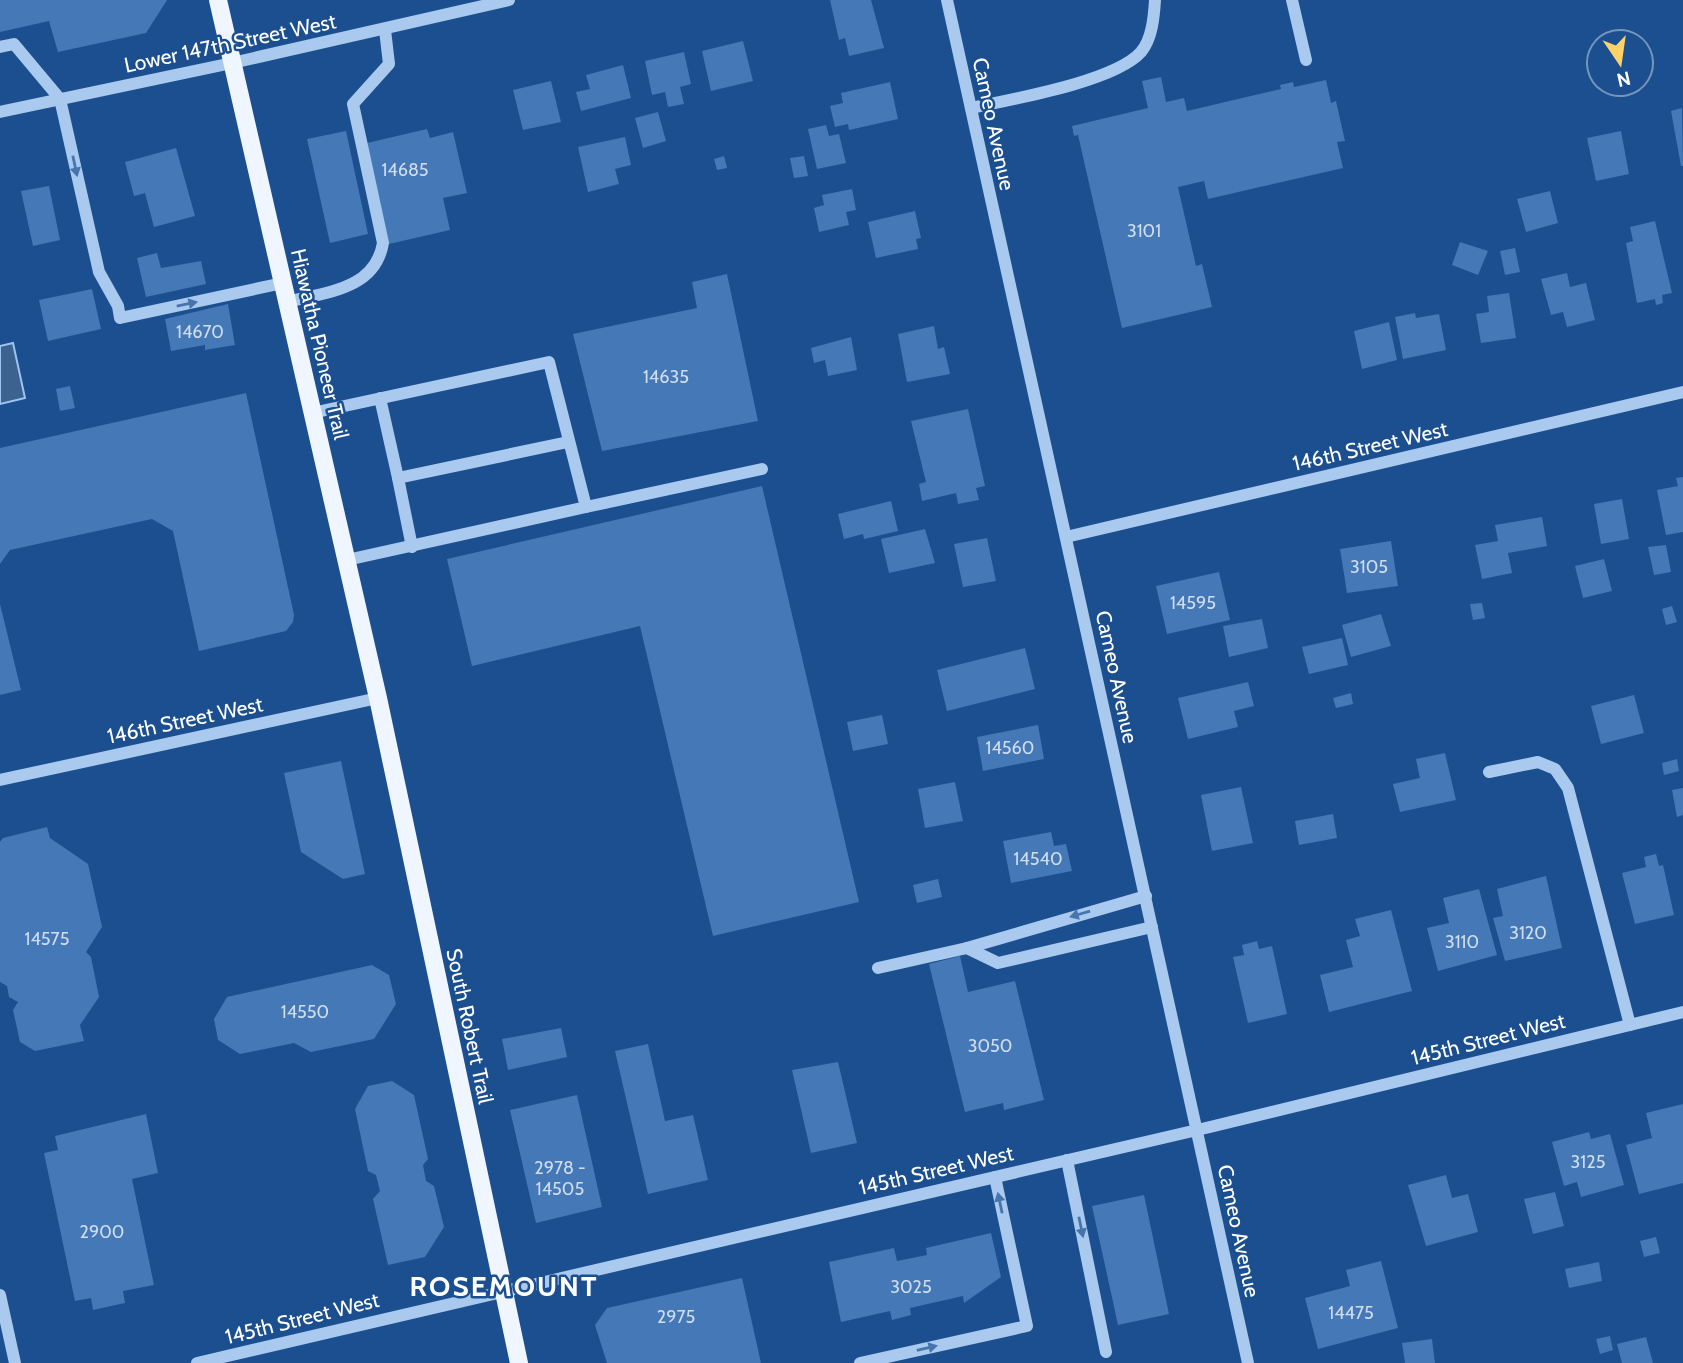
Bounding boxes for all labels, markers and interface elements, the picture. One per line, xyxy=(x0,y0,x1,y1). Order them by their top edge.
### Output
street label: Lower 147th Street West xyxy=(122,8,338,78)
north arrow xyxy=(1585,28,1655,98)
street label: Cameo Avenue xyxy=(968,55,1020,193)
text: N xyxy=(1615,66,1633,92)
one-way arrow xyxy=(70,155,81,177)
house number: 14685 xyxy=(381,159,429,181)
house number: 3101 xyxy=(1127,220,1161,242)
street label: Hiawatha Pioneer Trail xyxy=(286,246,354,442)
one-way arrow xyxy=(176,298,198,309)
house number: 14670 xyxy=(176,321,224,343)
house number: 14635 xyxy=(643,366,689,388)
street label: 146th Street West xyxy=(1290,416,1450,476)
house number: 3105 xyxy=(1350,556,1388,578)
house number: 14595 xyxy=(1170,592,1216,614)
street label: Cameo Avenue xyxy=(1091,608,1143,746)
street label: 146th Street West xyxy=(105,691,265,749)
house number: 14560 xyxy=(986,737,1034,759)
house number: 14540 xyxy=(1014,848,1062,870)
one-way arrow xyxy=(1069,910,1090,920)
house number: 3120 xyxy=(1509,922,1547,944)
house number: 14575 xyxy=(25,928,69,950)
house number: 3110 xyxy=(1445,931,1479,953)
street label: South Robert Trail xyxy=(441,946,499,1106)
house number: 14550 xyxy=(281,1001,329,1023)
street label: 145th Street West xyxy=(1408,1008,1568,1070)
house number: 3050 xyxy=(968,1035,1012,1057)
street label: 145th Street West xyxy=(856,1140,1016,1200)
house number: 3125 xyxy=(1571,1151,1605,1173)
house number: 2978 - 14505 xyxy=(534,1157,586,1200)
street label: Cameo Avenue xyxy=(1213,1162,1265,1300)
one-way arrow xyxy=(995,1192,1006,1214)
one-way arrow xyxy=(1075,1216,1086,1238)
house number: 2900 xyxy=(80,1221,124,1243)
district label: ROSEMOUNT xyxy=(410,1269,598,1303)
house number: 3025 xyxy=(890,1276,932,1298)
street label: 145th Street West xyxy=(222,1287,382,1349)
house number: 14475 xyxy=(1328,1302,1374,1324)
house number: 2975 xyxy=(657,1306,695,1328)
one-way arrow xyxy=(916,1342,938,1353)

